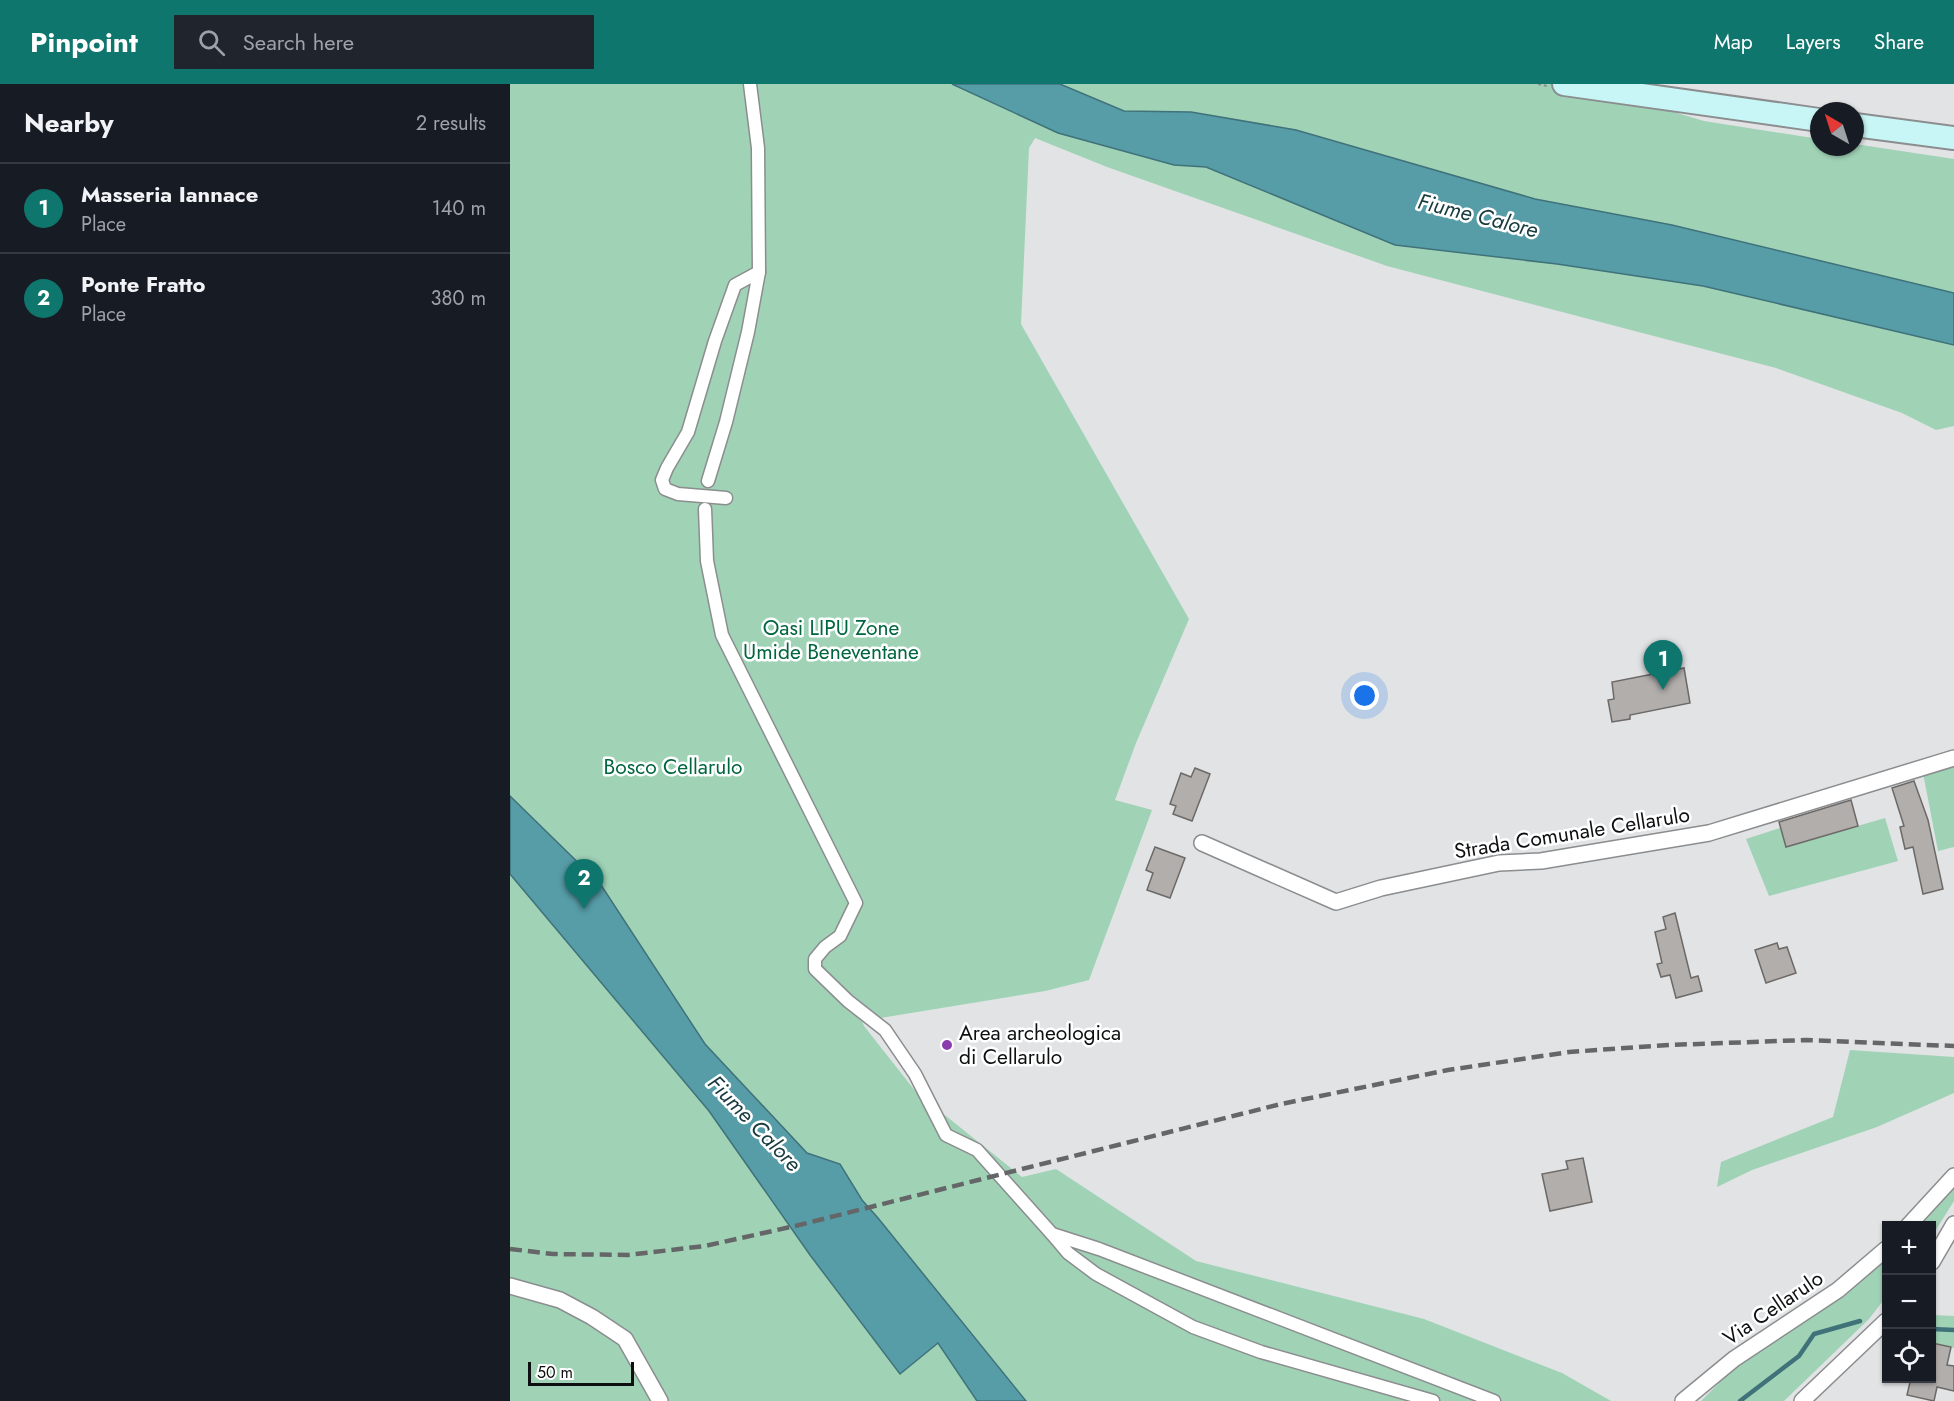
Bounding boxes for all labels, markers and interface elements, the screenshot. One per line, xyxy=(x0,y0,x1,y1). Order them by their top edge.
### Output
search box xyxy=(174,15,594,69)
text: Pinpoint xyxy=(30,22,138,63)
icon: search xyxy=(195,26,228,59)
text: Search here xyxy=(243,26,354,58)
text: Map xyxy=(1714,27,1753,57)
text: Layers xyxy=(1786,27,1841,57)
text: Share xyxy=(1874,27,1924,57)
north arrow xyxy=(1810,102,1864,156)
text: Nearby xyxy=(24,104,113,142)
text: 2 results xyxy=(416,109,486,138)
text: Masseria Iannace xyxy=(81,178,258,210)
water label: Fiume Calore xyxy=(1414,185,1542,245)
text: 1 xyxy=(38,194,49,223)
text: 140 m xyxy=(432,194,486,223)
text: Place xyxy=(81,210,126,239)
text: Ponte Fratto xyxy=(81,268,205,300)
text: 2 xyxy=(37,284,50,313)
text: 380 m xyxy=(431,284,486,313)
text: Place xyxy=(81,300,126,329)
park label: Oasi LIPU Zone Umide Beneventane xyxy=(743,613,919,667)
pin: 1 xyxy=(1644,640,1682,690)
your location xyxy=(1350,681,1379,710)
park label: Bosco Cellarulo xyxy=(604,752,742,782)
street label: Strada Comunale Cellarulo xyxy=(1452,800,1692,866)
pin: 2 xyxy=(564,860,604,909)
place label: Area archeologica di Cellarulo xyxy=(959,1018,1121,1072)
marker: Area archeologica di Cellarulo xyxy=(940,1038,954,1052)
water label: Fiume Calore xyxy=(701,1068,809,1178)
map controls xyxy=(1882,1221,1936,1383)
button: + xyxy=(1882,1221,1936,1275)
street label: Via Cellarulo xyxy=(1717,1263,1829,1353)
button: − xyxy=(1882,1275,1936,1329)
button: locate xyxy=(1882,1329,1936,1383)
scale bar xyxy=(528,1359,634,1386)
text: 50 m xyxy=(537,1361,573,1384)

